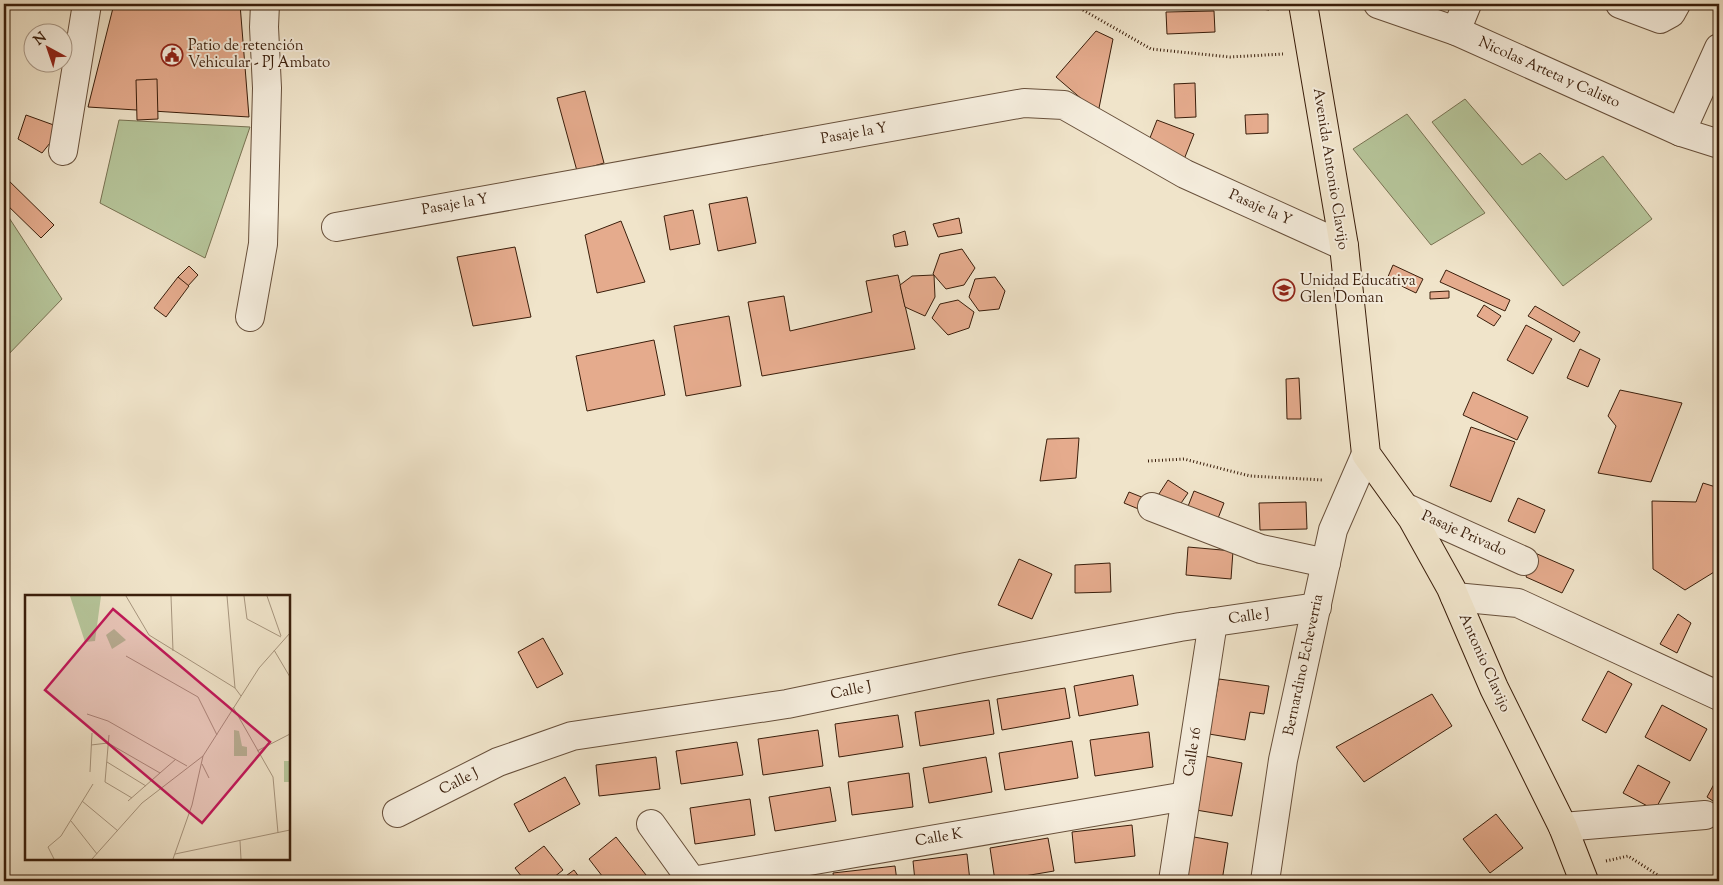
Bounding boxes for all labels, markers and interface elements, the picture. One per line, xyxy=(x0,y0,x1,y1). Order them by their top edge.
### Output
north arrow xyxy=(22,22,72,72)
text: N xyxy=(30,28,52,51)
street label: Nicolas Arteta y Calisto xyxy=(1475,32,1623,114)
place label: Patio de retención Vehicular - PJ Ambato xyxy=(188,36,330,74)
public building icon: Patio de retención Vehicular - PJ Ambato xyxy=(160,43,184,67)
street label: Avenida Antonio Clavijo xyxy=(1307,87,1353,251)
street label: Pasaje la Y xyxy=(819,118,889,150)
street label: Pasaje la Y xyxy=(1225,185,1295,231)
street label: Pasaje la Y xyxy=(420,189,490,221)
place label: Unidad Educativa Glen Doman xyxy=(1300,271,1416,309)
school or university icon: Unidad Educativa Glen Doman xyxy=(1272,278,1296,302)
street label: Pasaje Privado xyxy=(1418,506,1510,562)
street label: Bernardino Echeverria xyxy=(1279,592,1329,738)
inset map xyxy=(25,595,290,860)
street label: Calle J xyxy=(1227,604,1272,630)
street label: Antonio Clavijo xyxy=(1453,610,1515,716)
street label: Calle J xyxy=(828,676,874,706)
street label: Calle 16 xyxy=(1179,726,1207,778)
street label: Calle J xyxy=(436,763,483,801)
street label: Calle K xyxy=(914,823,965,853)

